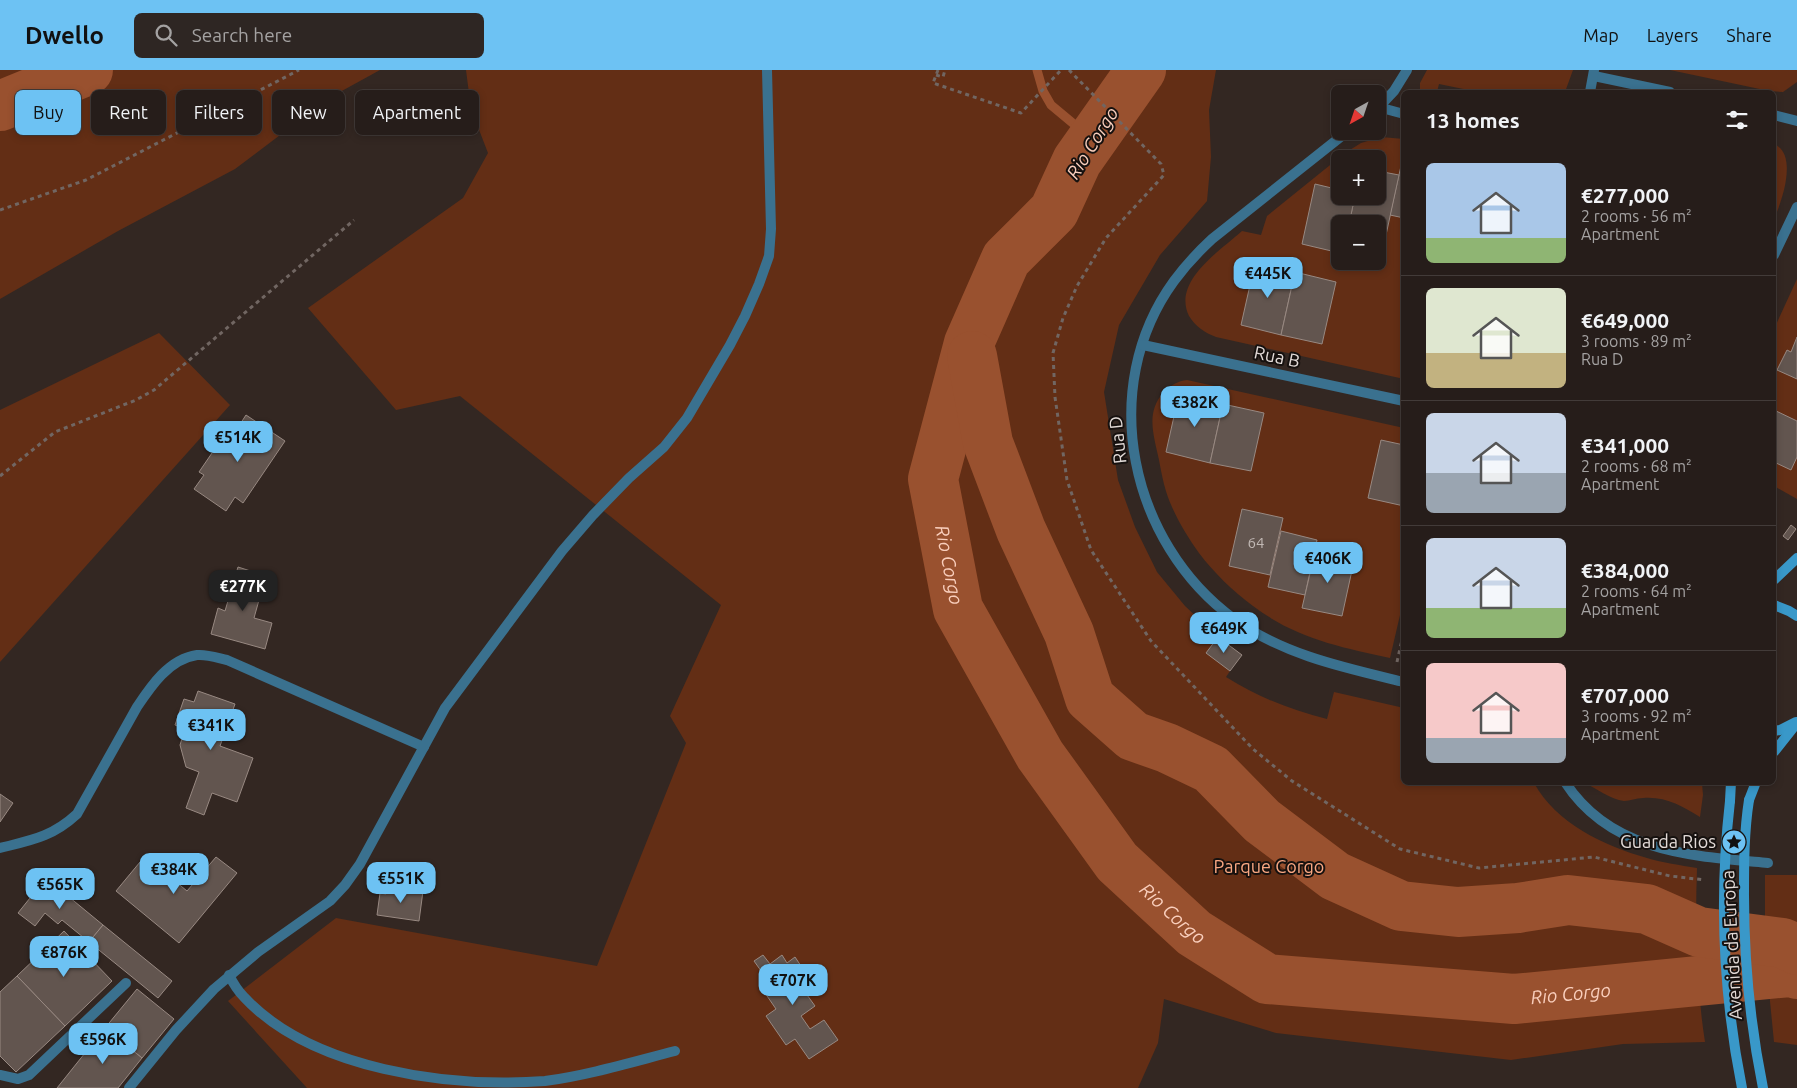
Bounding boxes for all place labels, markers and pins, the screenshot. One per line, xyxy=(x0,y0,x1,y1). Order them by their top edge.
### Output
pin: €445K xyxy=(1233,256,1303,299)
pin: €382K xyxy=(1160,386,1230,428)
pin: €514K xyxy=(203,420,273,463)
pin: €406K xyxy=(1293,542,1363,584)
pin: €277K xyxy=(208,570,278,612)
pin: €649K xyxy=(1189,612,1259,654)
pin: €341K xyxy=(176,708,246,751)
place icon: Guarda Rios xyxy=(1721,829,1747,855)
place label: Guarda Rios xyxy=(1620,831,1716,851)
pin: €384K xyxy=(139,852,209,895)
pin: €551K xyxy=(366,862,436,904)
pin: €565K xyxy=(25,868,95,910)
pin: €876K xyxy=(29,936,99,978)
pin: €707K xyxy=(758,964,828,1006)
pin: €596K xyxy=(68,1022,138,1065)

